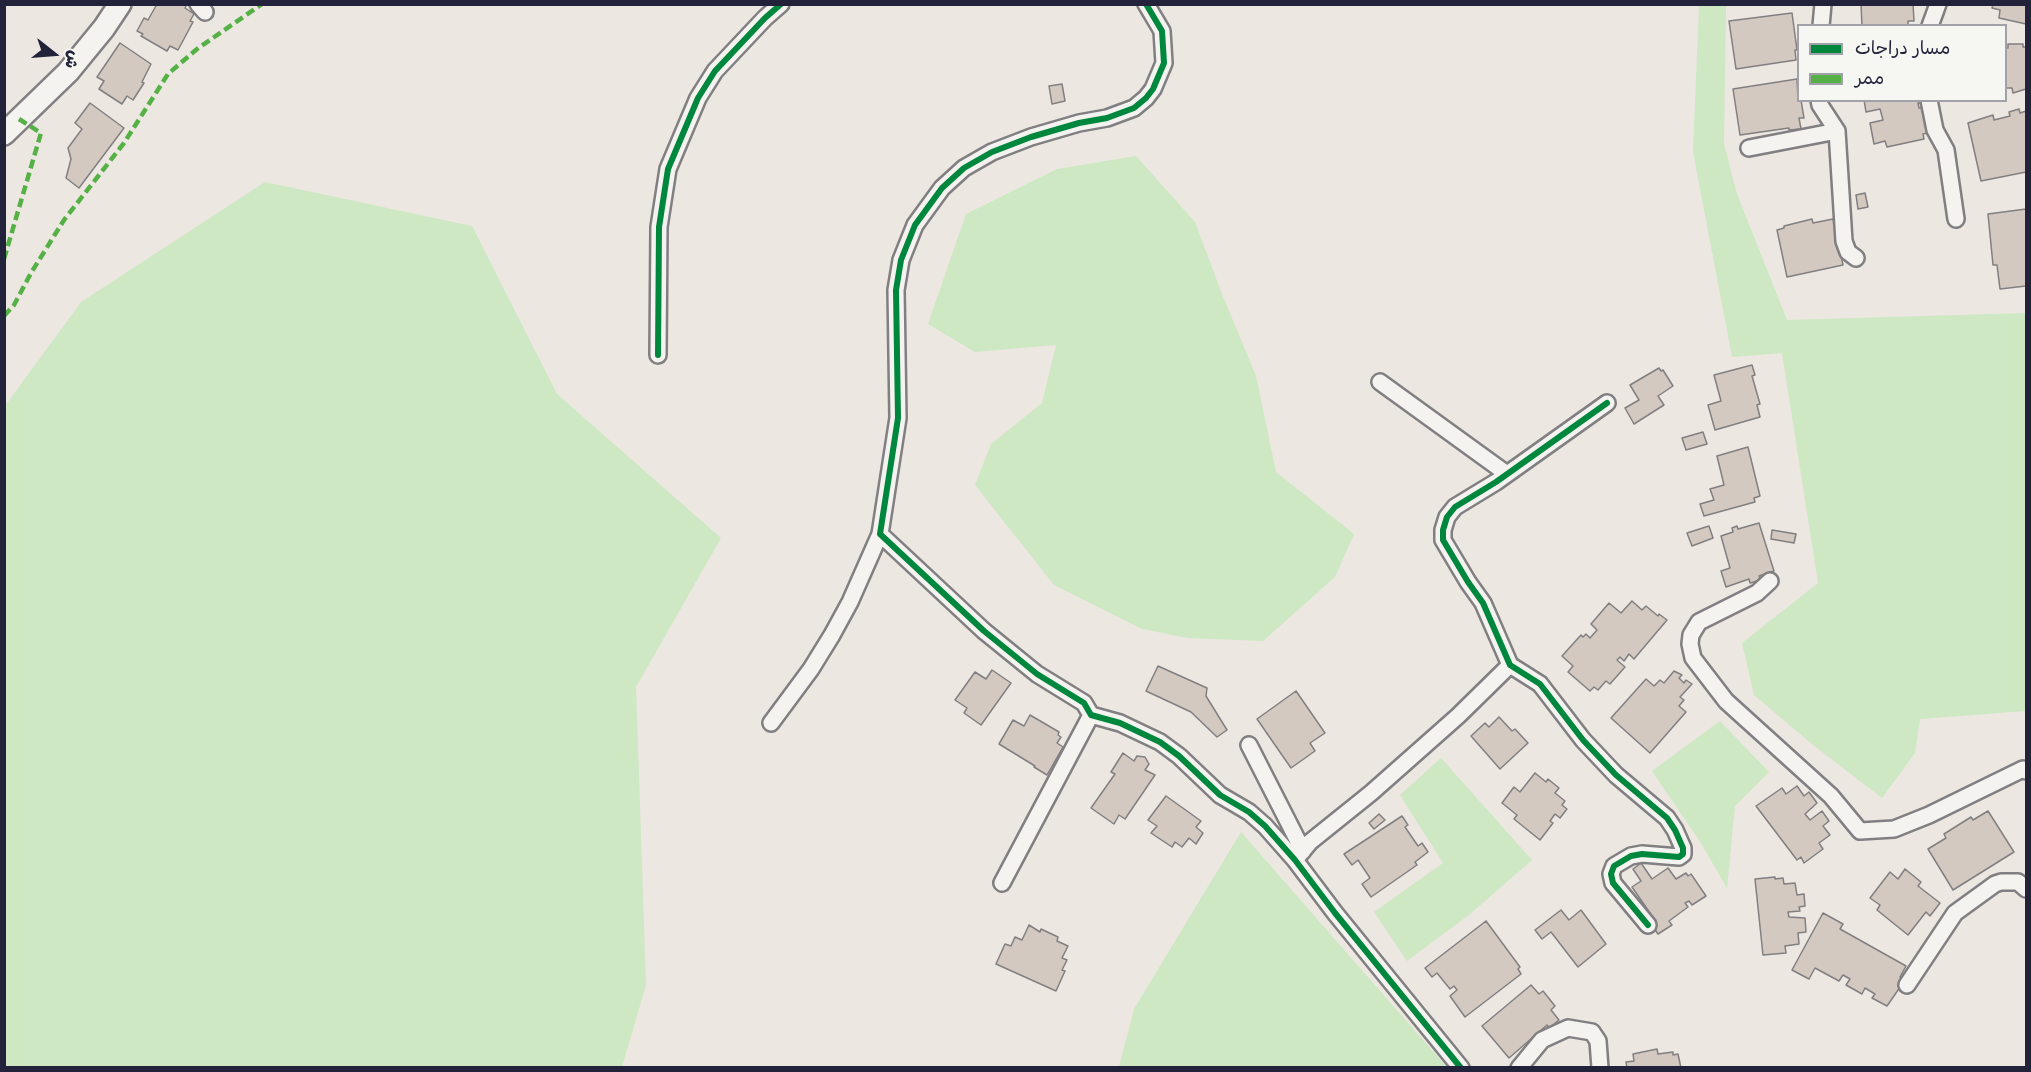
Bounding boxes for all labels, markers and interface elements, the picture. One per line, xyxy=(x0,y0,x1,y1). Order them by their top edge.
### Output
north arrow xyxy=(24,24,84,84)
legend xyxy=(1797,24,2007,102)
text: مسار دراجات xyxy=(1855,37,1950,61)
text: ش xyxy=(59,48,84,71)
text: ممر xyxy=(1855,67,1884,91)

